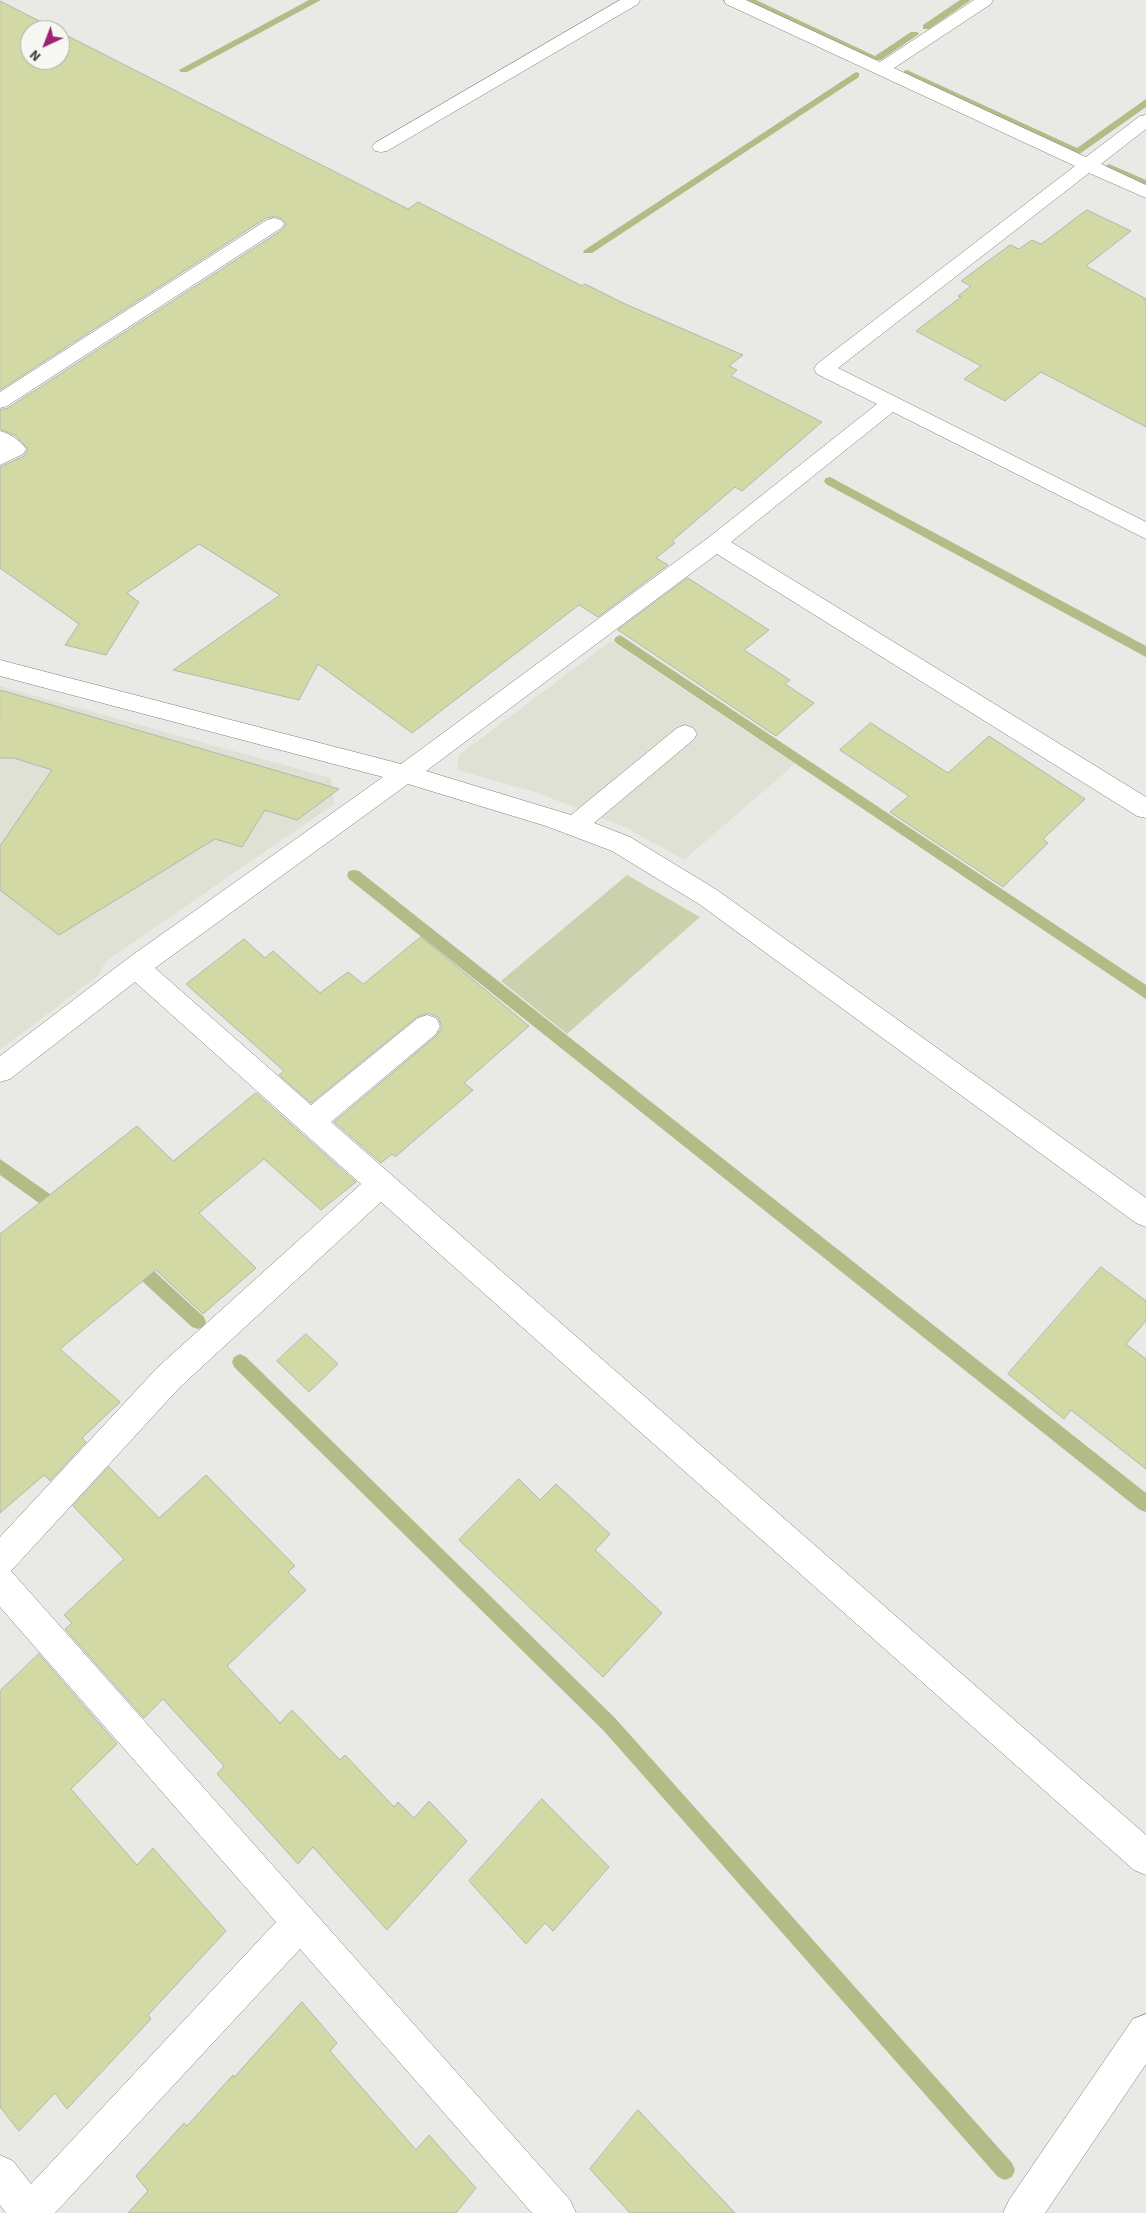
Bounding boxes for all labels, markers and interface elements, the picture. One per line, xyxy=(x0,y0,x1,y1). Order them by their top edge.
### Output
north arrow xyxy=(20,20,70,70)
text: N xyxy=(25,45,46,66)

